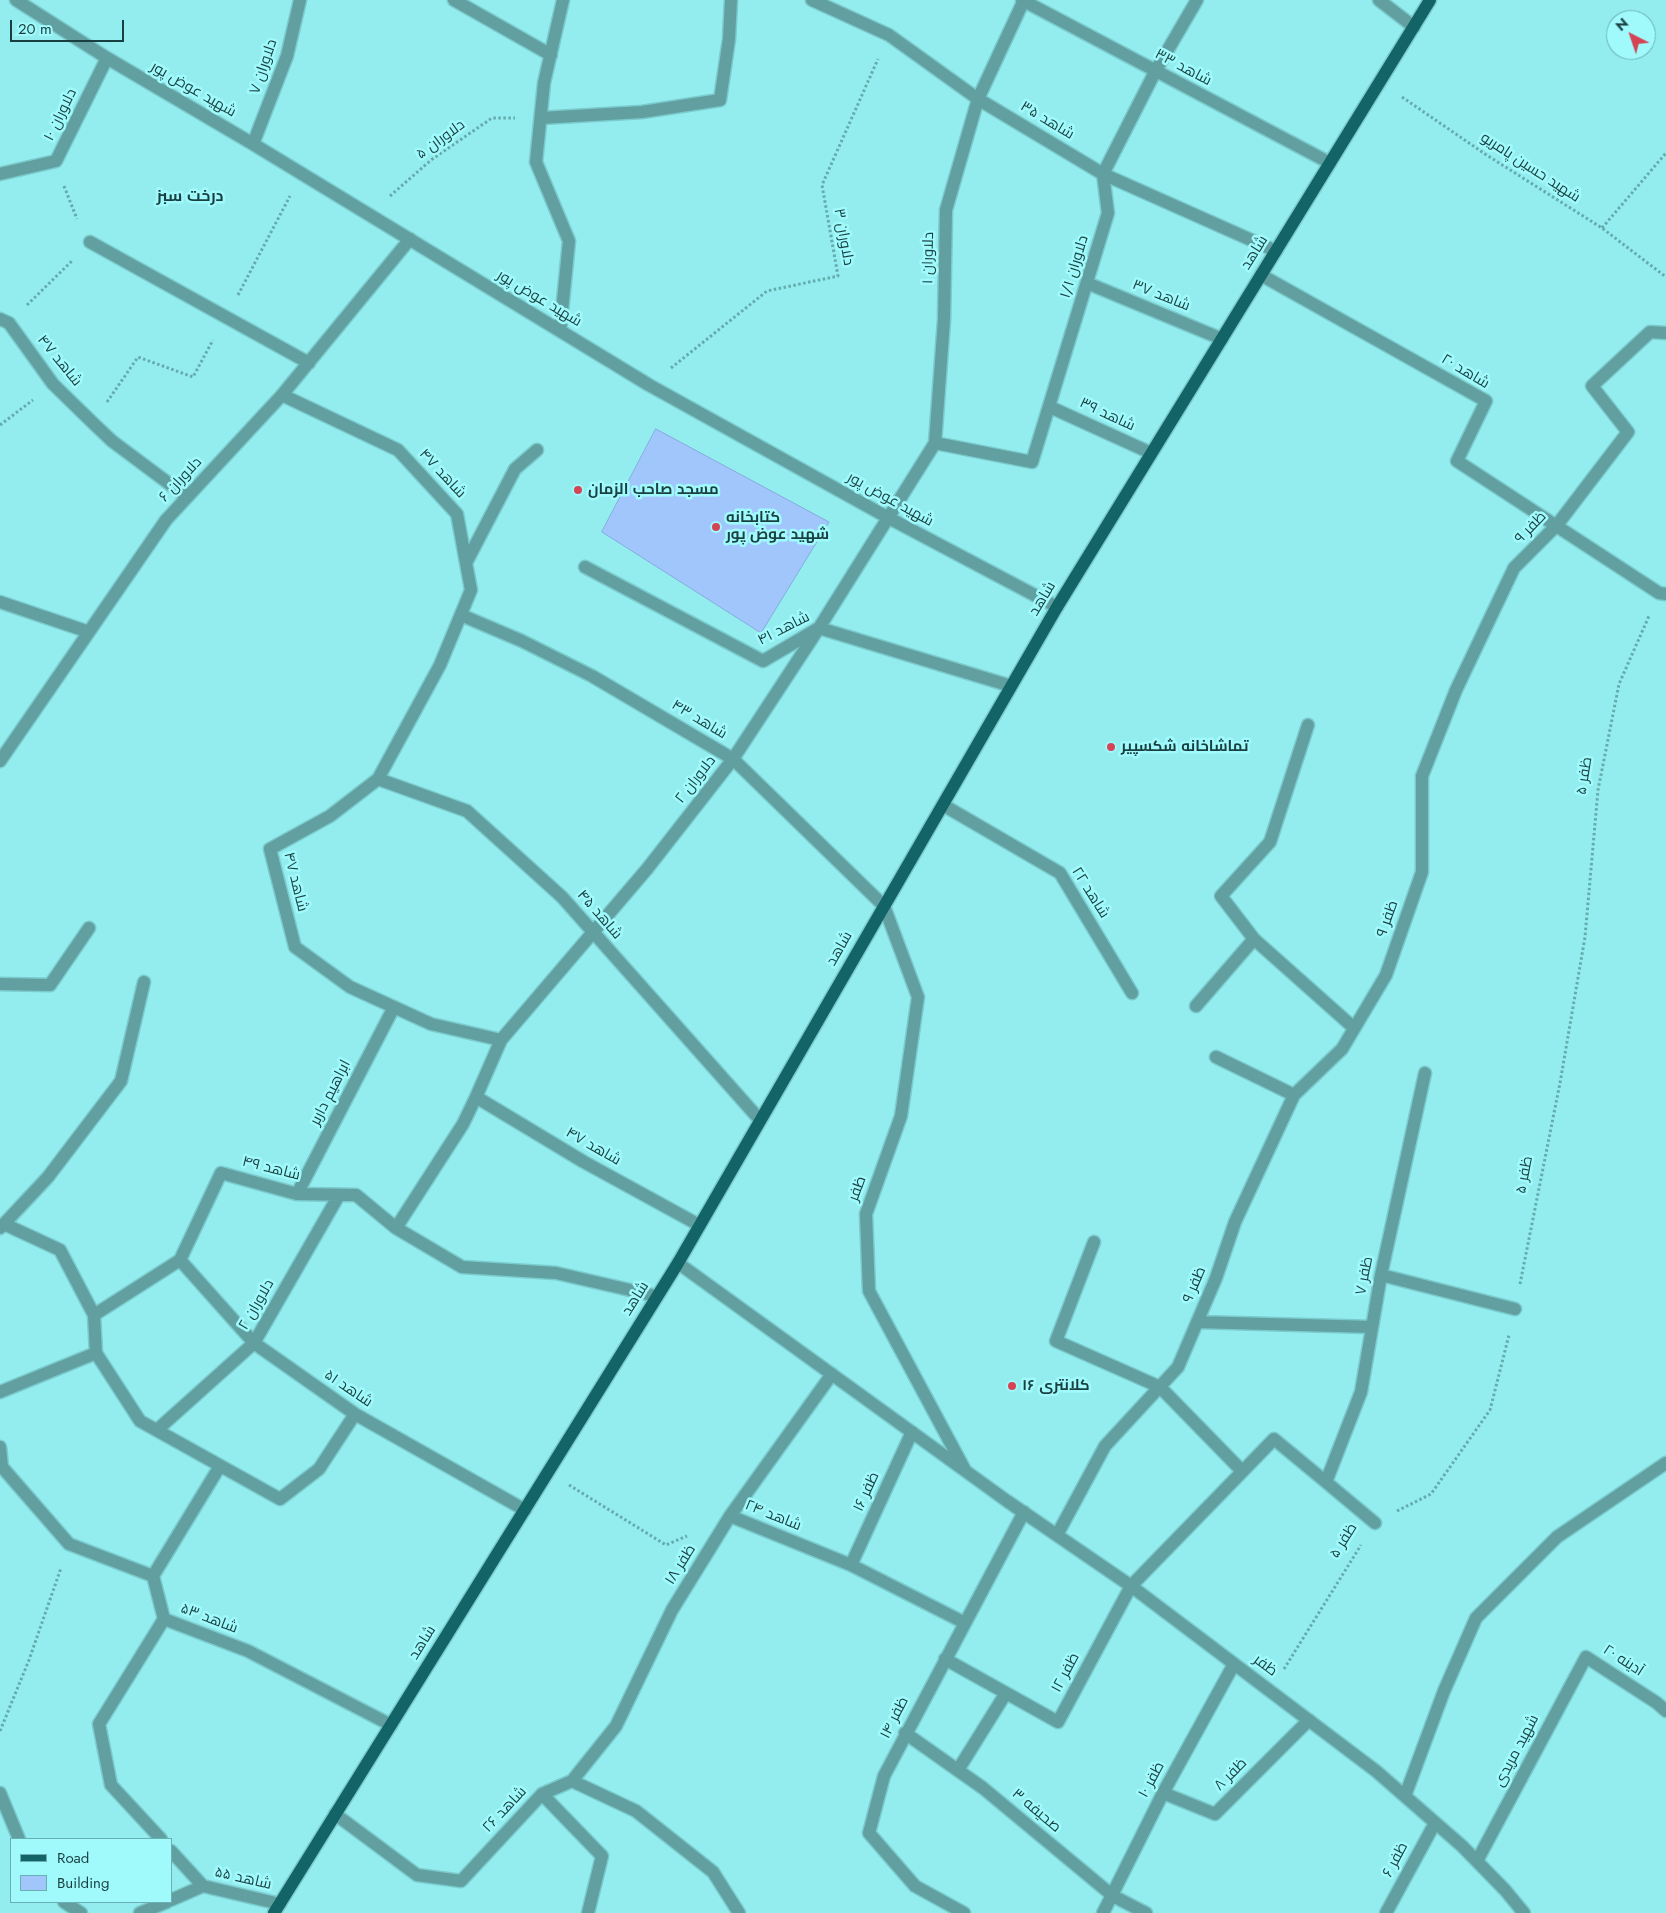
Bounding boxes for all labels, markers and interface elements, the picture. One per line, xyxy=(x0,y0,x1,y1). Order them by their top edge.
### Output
scale bar xyxy=(12,10,126,42)
north arrow xyxy=(1606,10,1656,60)
text: N xyxy=(1611,13,1633,36)
text: 20 m xyxy=(18,18,52,40)
street label: دلاوران ۷ xyxy=(246,37,282,97)
street label: شاهد ۳۳ xyxy=(1152,46,1214,90)
street label: شهید عوض پور xyxy=(147,58,239,122)
street label: دلاوران ۱۰ xyxy=(41,86,81,144)
street label: شاهد ۳۵ xyxy=(1017,98,1077,144)
street label: دلاوران ۵ xyxy=(413,116,469,164)
street label: شهید حسین پامریو xyxy=(1477,129,1583,207)
district label: درخت سبز xyxy=(156,187,224,207)
street label: دلاوران ۳ xyxy=(829,207,857,267)
street label: دلاوران ۱ xyxy=(920,232,938,284)
street label: شاهد xyxy=(1238,233,1272,273)
street label: دلاوران ۱/۱ xyxy=(1057,234,1093,300)
street label: شهید عوض پور xyxy=(493,267,585,331)
street label: شاهد ۳۷ xyxy=(1129,276,1193,316)
street label: شاهد ۴۷ xyxy=(33,332,85,390)
street label: شاهد ۲۰ xyxy=(1438,351,1492,393)
street label: شاهد ۳۹ xyxy=(1076,394,1138,436)
street label: شاهد ۴۷ xyxy=(415,446,469,502)
street label: دلاوران ۶ xyxy=(156,454,206,506)
street label: شهید عوض پور xyxy=(844,469,936,531)
place label: مسجد صاحب الزمان xyxy=(588,481,719,499)
marker: مسجد صاحب الزمان xyxy=(572,484,584,496)
street label: ظفر ۹ xyxy=(1511,508,1551,548)
place label: کتابخانه شهید عوض پور xyxy=(726,509,829,544)
marker: کتابخانه شهید عوض پور xyxy=(710,521,722,533)
street label: شاهد xyxy=(1026,579,1060,619)
street label: شاهد ۴۱ xyxy=(755,608,813,650)
street label: شاهد ۴۳ xyxy=(668,696,730,744)
place label: تماشاخانه شکسپیر xyxy=(1121,738,1249,756)
marker: تماشاخانه شکسپیر xyxy=(1105,741,1117,753)
street label: دلاوران ۲ xyxy=(672,753,720,807)
street label: ظفر ۵ xyxy=(1573,756,1597,796)
street label: شاهد ۴۷ xyxy=(279,850,311,914)
street label: شاهد ۲۲ xyxy=(1067,864,1113,922)
street label: شاهد ۴۵ xyxy=(573,887,625,943)
street label: ظفر ۹ xyxy=(1373,898,1403,940)
street label: شاهد xyxy=(823,929,857,969)
street label: ابراهیم داربر xyxy=(307,1057,355,1129)
street label: شاهد ۴۷ xyxy=(562,1124,624,1170)
street label: شاهد ۴۹ xyxy=(240,1153,302,1185)
street label: ظفر ۵ xyxy=(1513,1155,1537,1195)
street label: ظفر xyxy=(845,1174,871,1204)
street label: ظفر ۷ xyxy=(1352,1255,1378,1297)
street label: ظفر ۹ xyxy=(1179,1264,1211,1306)
street label: دلاوران ۲ xyxy=(235,1276,279,1334)
street label: شاهد xyxy=(619,1279,653,1319)
street label: شاهد ۵۱ xyxy=(321,1366,375,1412)
place label: کلانتری ۱۶ xyxy=(1022,1377,1090,1395)
marker: کلانتری ۱۶ xyxy=(1006,1380,1018,1392)
street label: ظفر ۱۶ xyxy=(850,1469,884,1515)
street label: شاهد ۲۴ xyxy=(742,1497,804,1535)
street label: ظفر ۵ xyxy=(1326,1520,1362,1562)
street label: ظفر ۱۸ xyxy=(662,1542,700,1588)
street label: شاهد ۵۳ xyxy=(178,1600,240,1638)
street label: شاهد xyxy=(406,1623,440,1663)
street label: آدینه ۲۰ xyxy=(1599,1641,1647,1681)
street label: ظفر ۱۲ xyxy=(1048,1650,1084,1696)
street label: ظفر xyxy=(1250,1651,1280,1681)
street label: ظفر ۱۴ xyxy=(877,1694,913,1742)
street label: شهید مریدی xyxy=(1491,1712,1543,1790)
street label: ظفر ۸ xyxy=(1211,1755,1251,1795)
street label: ظفر ۱۰ xyxy=(1135,1759,1169,1801)
street label: شاهد ۲۶ xyxy=(479,1783,531,1837)
street label: صحیفه ۳ xyxy=(1008,1785,1064,1837)
legend xyxy=(10,1838,172,1903)
street label: ظفر ۶ xyxy=(1379,1839,1413,1881)
text: Road xyxy=(57,1847,89,1869)
street label: شاهد ۵۵ xyxy=(213,1864,273,1894)
text: Building xyxy=(57,1872,109,1894)

